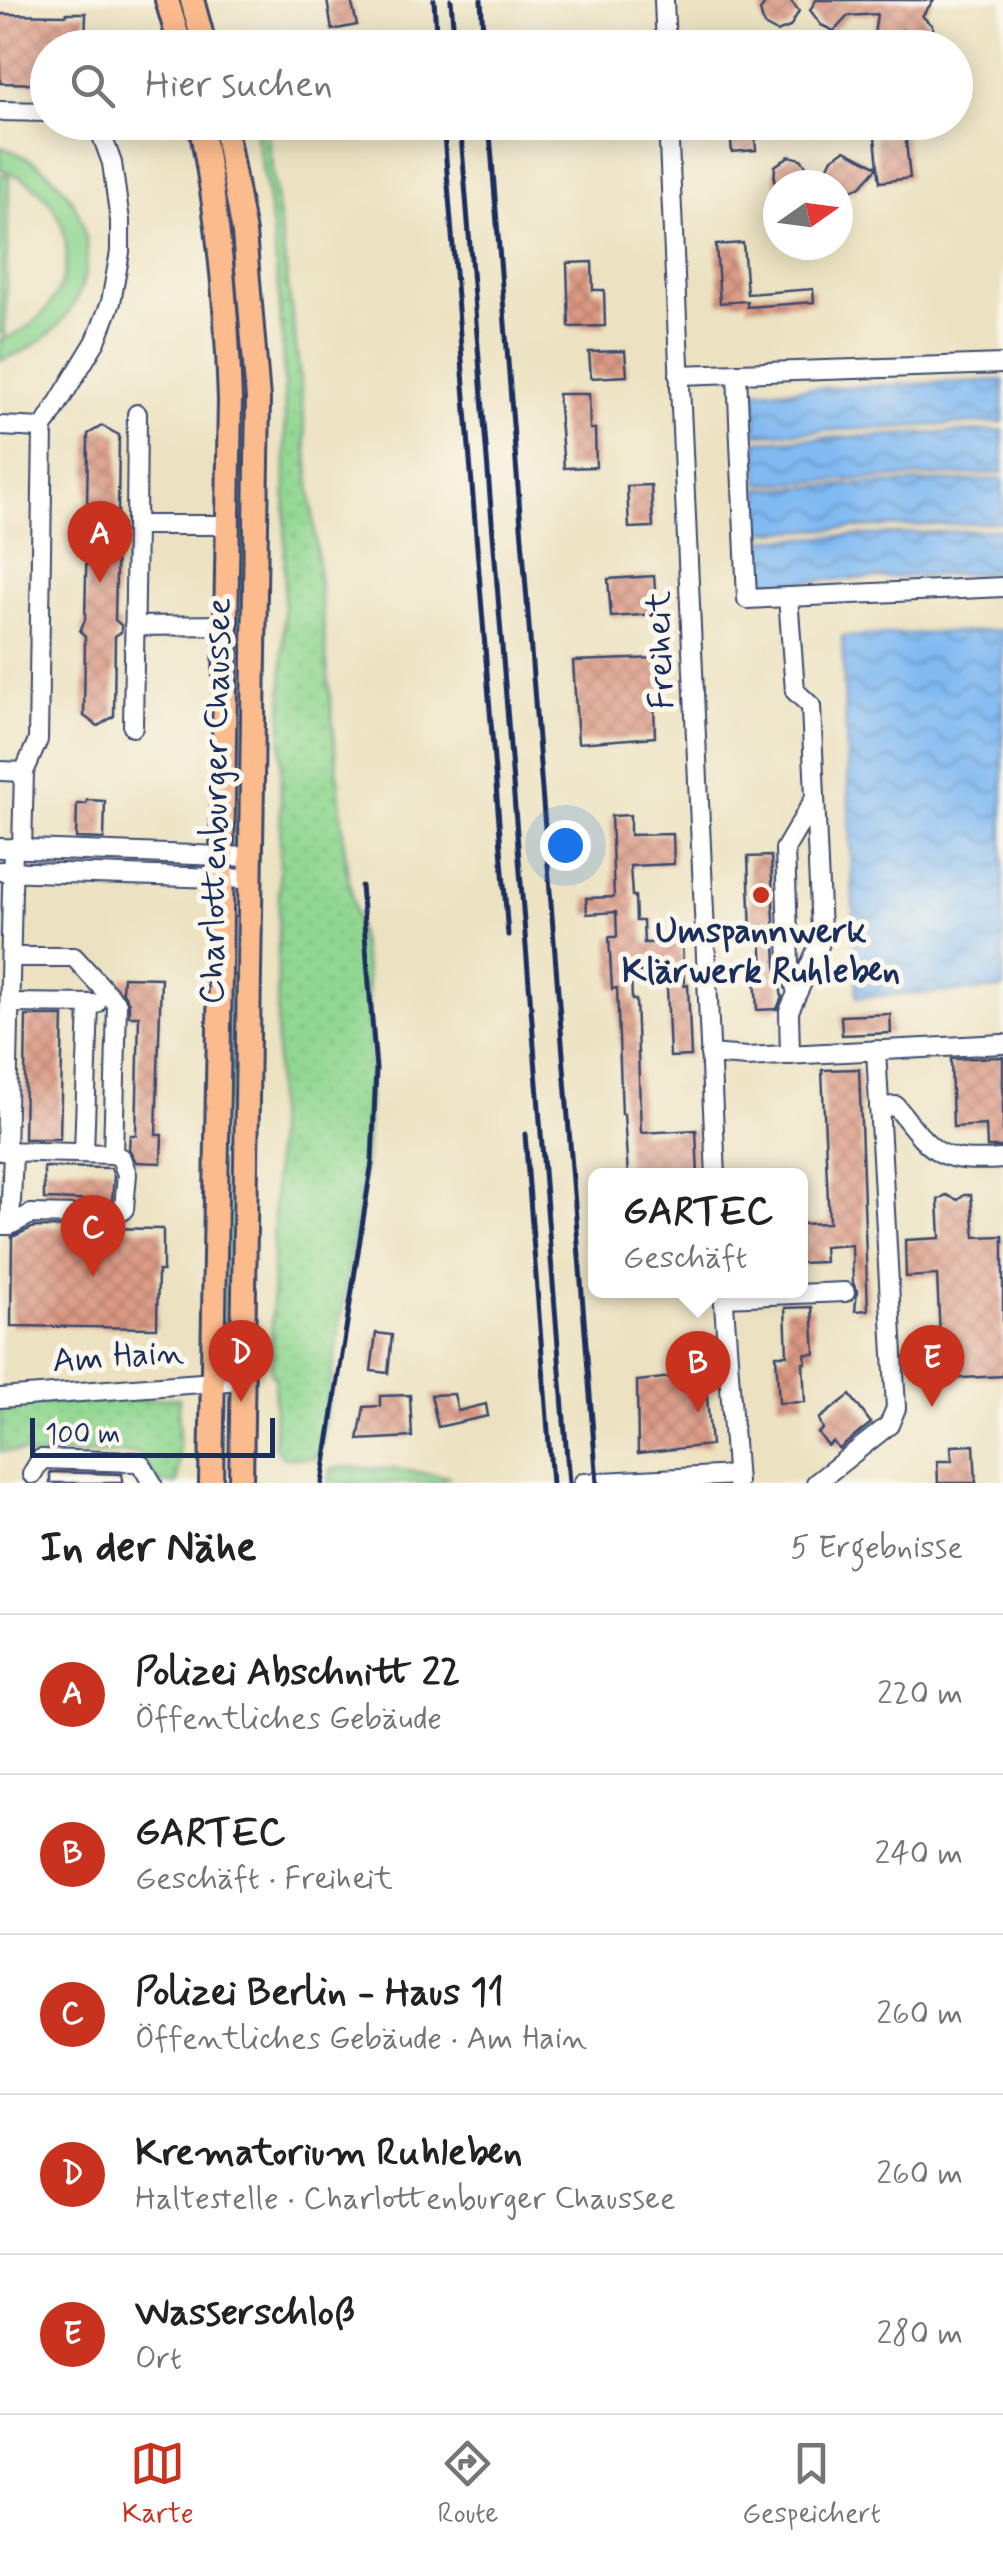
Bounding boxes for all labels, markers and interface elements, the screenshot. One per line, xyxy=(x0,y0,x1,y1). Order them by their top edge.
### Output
search box xyxy=(30,30,973,140)
icon: search xyxy=(65,58,120,113)
text: Hier suchen xyxy=(145,61,333,110)
north arrow xyxy=(763,170,853,260)
pin: A xyxy=(68,500,132,583)
street label: Freiheit xyxy=(636,589,686,710)
street label: Charlottenburger Chaussee xyxy=(189,597,243,1005)
your location xyxy=(540,820,591,871)
marker: Umspannwerk Klärwerk Ruhleben xyxy=(750,884,772,906)
place label: Umspannwerk Klärwerk Ruhleben xyxy=(622,909,900,995)
popup xyxy=(588,1168,808,1298)
text: GARTEC xyxy=(623,1188,773,1237)
pin: C xyxy=(61,1194,126,1277)
text: Geschäft xyxy=(623,1237,748,1279)
pin: D xyxy=(208,1320,274,1402)
pin: E xyxy=(900,1324,964,1407)
street label: Am Hain xyxy=(51,1329,185,1385)
pin: B xyxy=(666,1330,730,1413)
scale bar xyxy=(30,1413,275,1458)
text: 100 m xyxy=(45,1417,120,1454)
text: In der Nähe xyxy=(40,1521,257,1576)
text: 5 Ergebnisse xyxy=(790,1527,963,1569)
text: Polizei Abschnitt 22 xyxy=(135,1649,460,1698)
text: A xyxy=(62,1673,83,1715)
text: 220 m xyxy=(877,1673,963,1715)
text: Öffentliches Gebäude xyxy=(135,1698,442,1740)
text: GARTEC xyxy=(135,1809,285,1858)
text: B xyxy=(62,1833,83,1875)
text: 240 m xyxy=(875,1833,963,1875)
text: Geschäft · Freiheit xyxy=(135,1858,393,1900)
text: Polizei Berlin - Haus 11 xyxy=(135,1969,504,2018)
text: C xyxy=(61,1993,84,2035)
text: 260 m xyxy=(876,1993,963,2035)
text: Öffentliches Gebäude · Am Hain xyxy=(135,2018,587,2060)
text: Krematorium Ruhleben xyxy=(135,2129,522,2178)
text: D xyxy=(61,2153,84,2195)
text: 260 m xyxy=(876,2153,963,2195)
text: Haltestelle · Charlottenburger Chaussee xyxy=(135,2178,675,2220)
text: Wasserschloß xyxy=(135,2289,355,2338)
text: E xyxy=(63,2313,82,2355)
text: 280 m xyxy=(876,2313,963,2355)
text: Ort xyxy=(135,2338,182,2380)
tab: Karte xyxy=(122,2436,194,2533)
tab: Route xyxy=(437,2436,498,2533)
tab: Gespeichert xyxy=(742,2436,881,2533)

